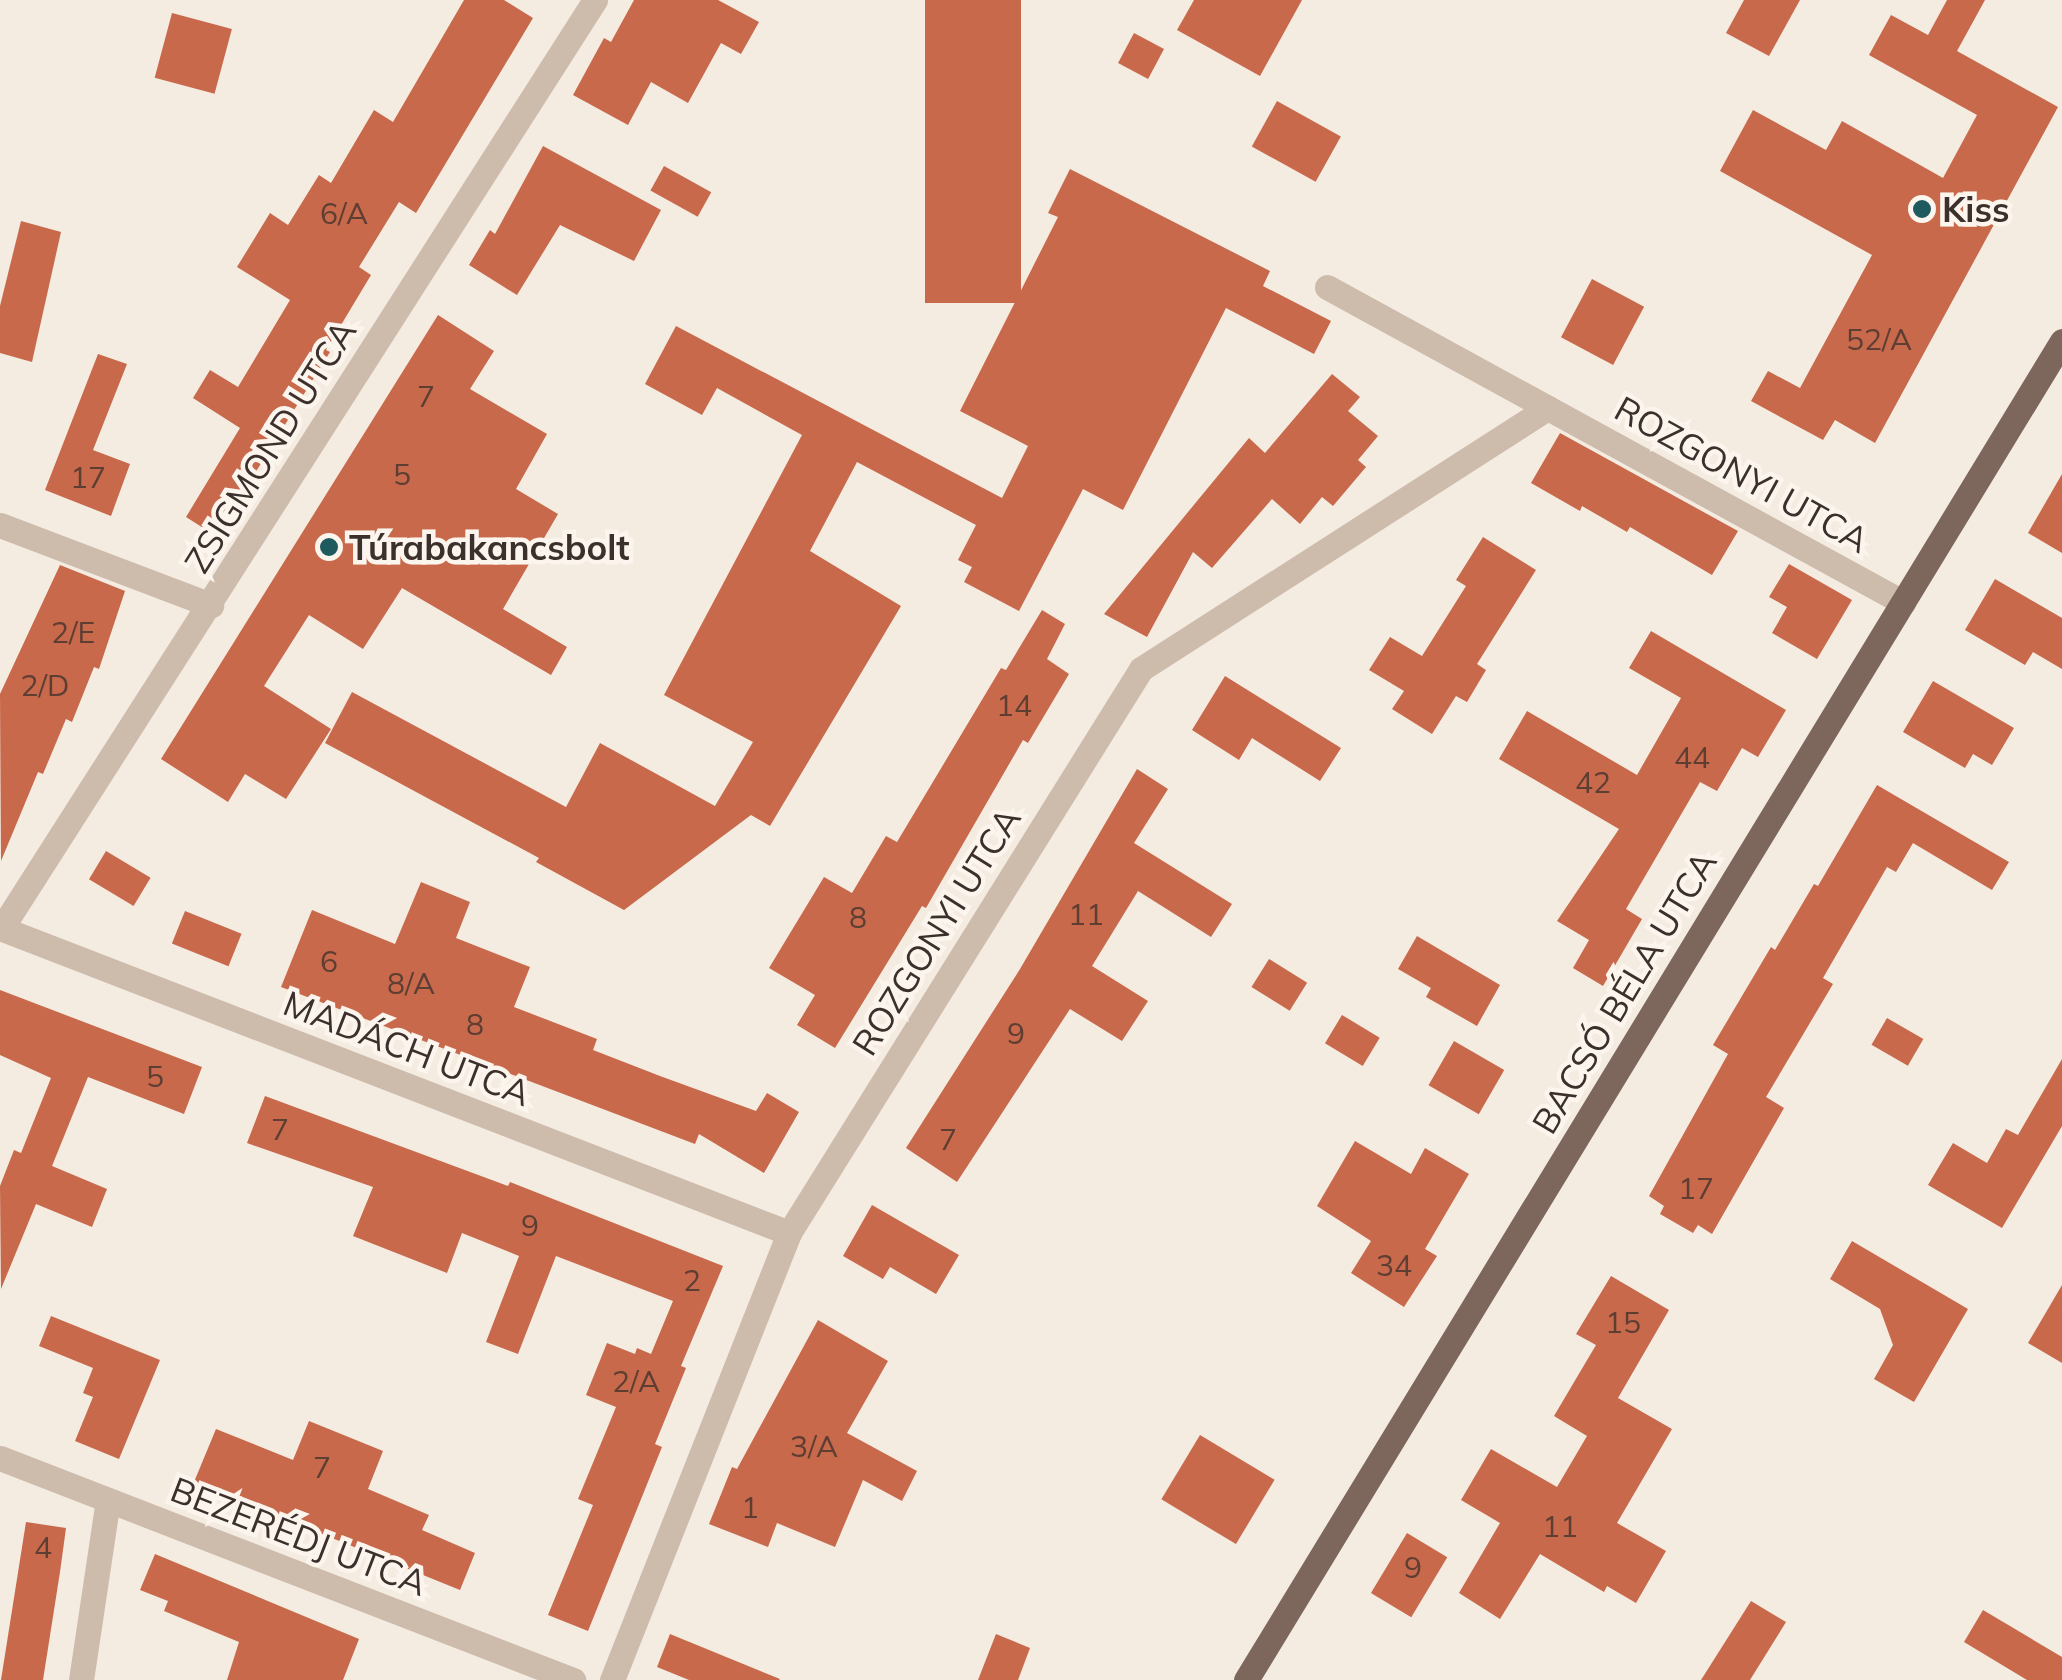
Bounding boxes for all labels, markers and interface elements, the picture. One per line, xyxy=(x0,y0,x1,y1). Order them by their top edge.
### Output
place label: Kiss xyxy=(1942,188,2010,230)
house number: 6/A xyxy=(320,195,368,231)
marker: Kiss xyxy=(1911,198,1933,220)
street label: ZSIGMOND UTCA xyxy=(175,312,365,580)
house number: 52/A xyxy=(1846,321,1912,357)
house number: 7 xyxy=(417,378,435,414)
street label: ROZGONYI UTCA xyxy=(1608,387,1876,561)
house number: 5 xyxy=(393,456,411,492)
house number: 17 xyxy=(70,459,106,495)
place label: Túrabakancsbolt xyxy=(349,526,630,568)
marker: Túrabakancsbolt xyxy=(318,536,340,558)
house number: 2/E xyxy=(51,614,95,650)
house number: 2/D xyxy=(21,667,69,703)
house number: 14 xyxy=(996,687,1032,723)
house number: 44 xyxy=(1674,739,1710,775)
house number: 42 xyxy=(1575,764,1611,800)
street label: ROZGONYI UTCA xyxy=(843,800,1029,1062)
street label: BACSÓ BÉLA UTCA xyxy=(1523,843,1725,1141)
house number: 11 xyxy=(1068,896,1104,932)
house number: 8 xyxy=(849,899,867,935)
house number: 6 xyxy=(320,943,338,979)
house number: 8/A xyxy=(387,965,435,1001)
street label: MADÁCH UTCA xyxy=(278,982,536,1114)
house number: 8 xyxy=(466,1006,484,1042)
house number: 9 xyxy=(1007,1015,1025,1051)
house number: 5 xyxy=(146,1058,164,1094)
house number: 7 xyxy=(271,1111,289,1147)
house number: 7 xyxy=(939,1121,957,1157)
house number: 17 xyxy=(1678,1170,1714,1206)
house number: 9 xyxy=(521,1207,539,1243)
house number: 34 xyxy=(1376,1247,1412,1283)
house number: 2 xyxy=(683,1262,701,1298)
house number: 15 xyxy=(1605,1304,1641,1340)
house number: 2/A xyxy=(612,1363,660,1399)
house number: 3/A xyxy=(790,1428,838,1464)
house number: 7 xyxy=(313,1449,331,1485)
street label: BEZERÉDJ UTCA xyxy=(165,1468,433,1604)
house number: 1 xyxy=(741,1489,759,1525)
house number: 11 xyxy=(1542,1508,1578,1544)
house number: 4 xyxy=(34,1529,52,1565)
house number: 9 xyxy=(1404,1549,1422,1585)

